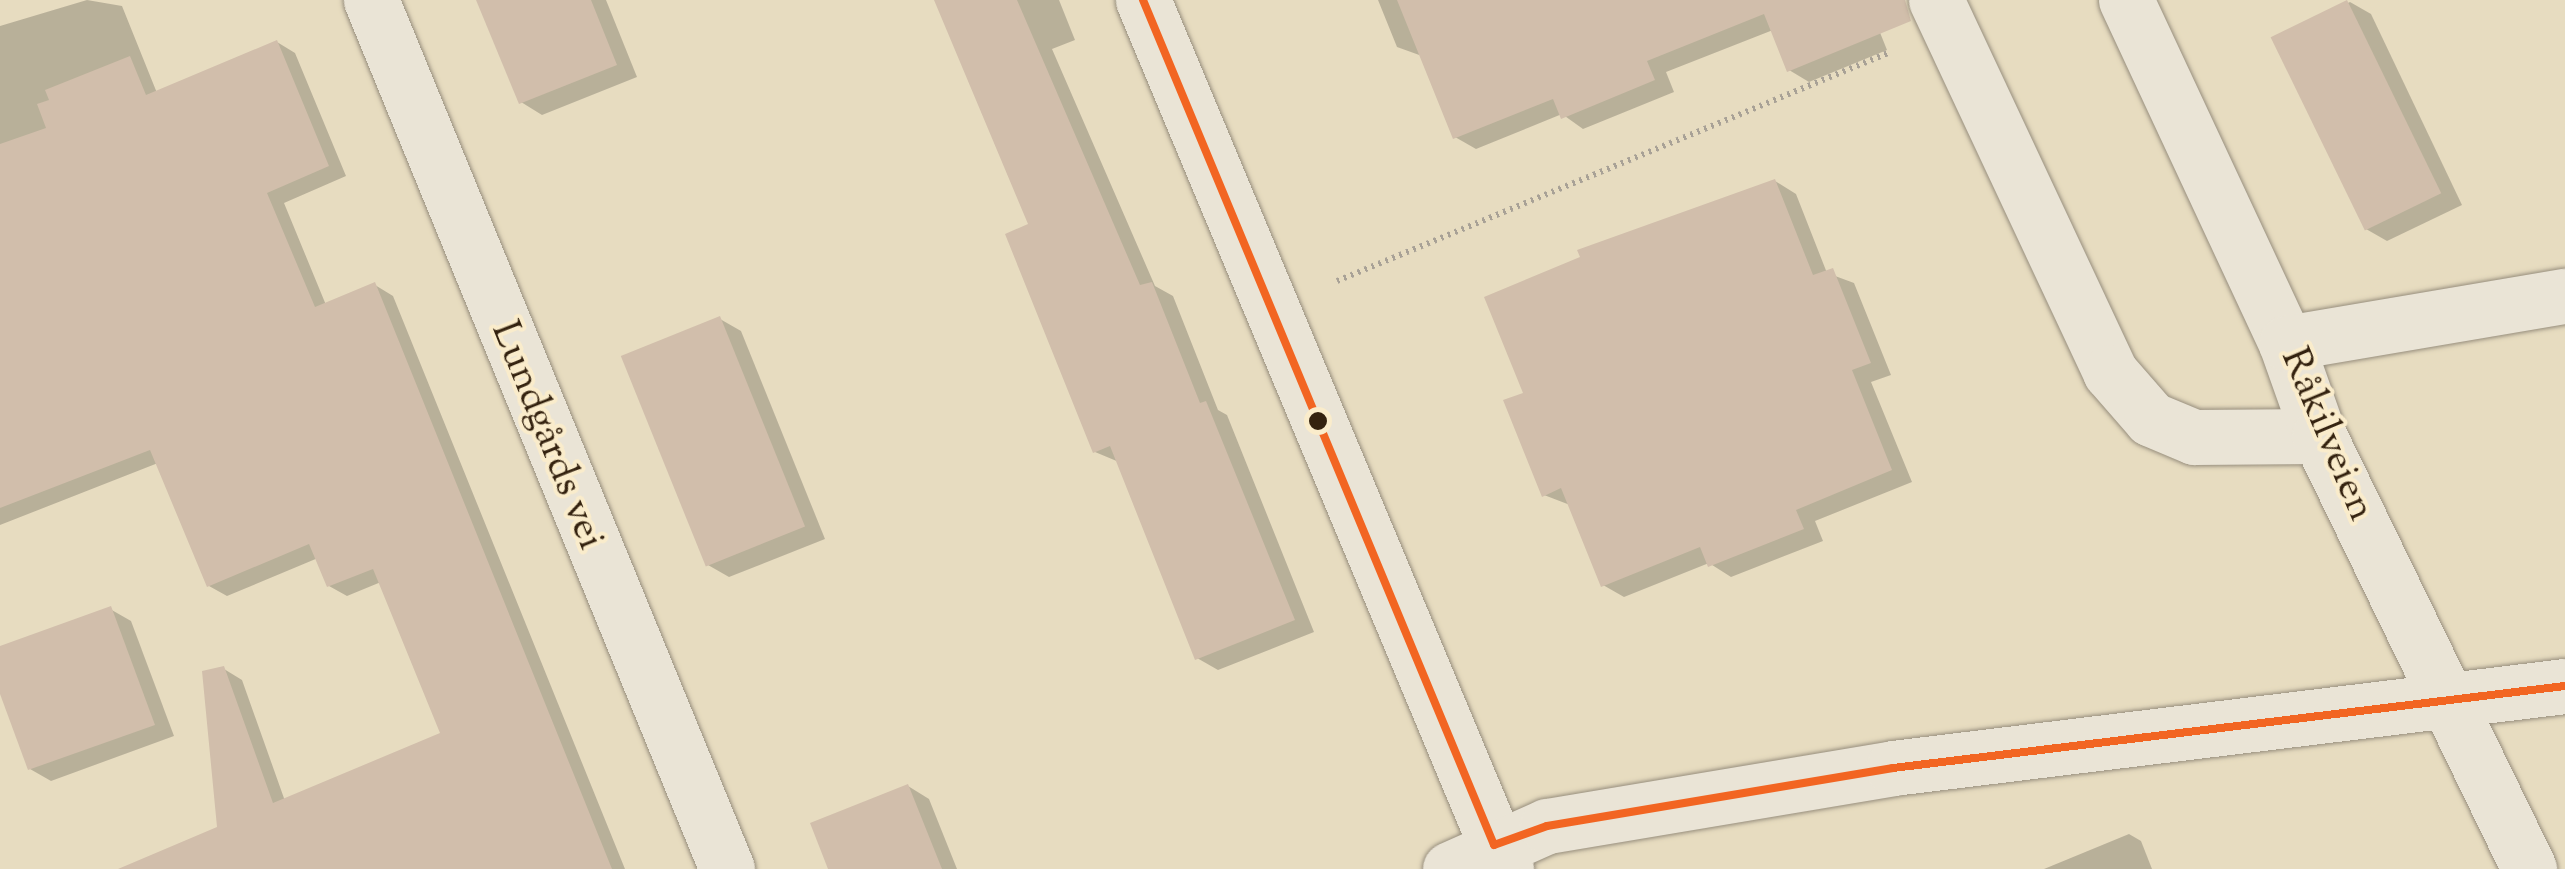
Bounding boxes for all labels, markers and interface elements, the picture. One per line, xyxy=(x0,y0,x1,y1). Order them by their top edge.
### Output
street label: Lundgårds vei xyxy=(478,315,614,557)
street label: Råkilveien xyxy=(2268,341,2384,529)
unlabelled marker xyxy=(1308,411,1328,431)

